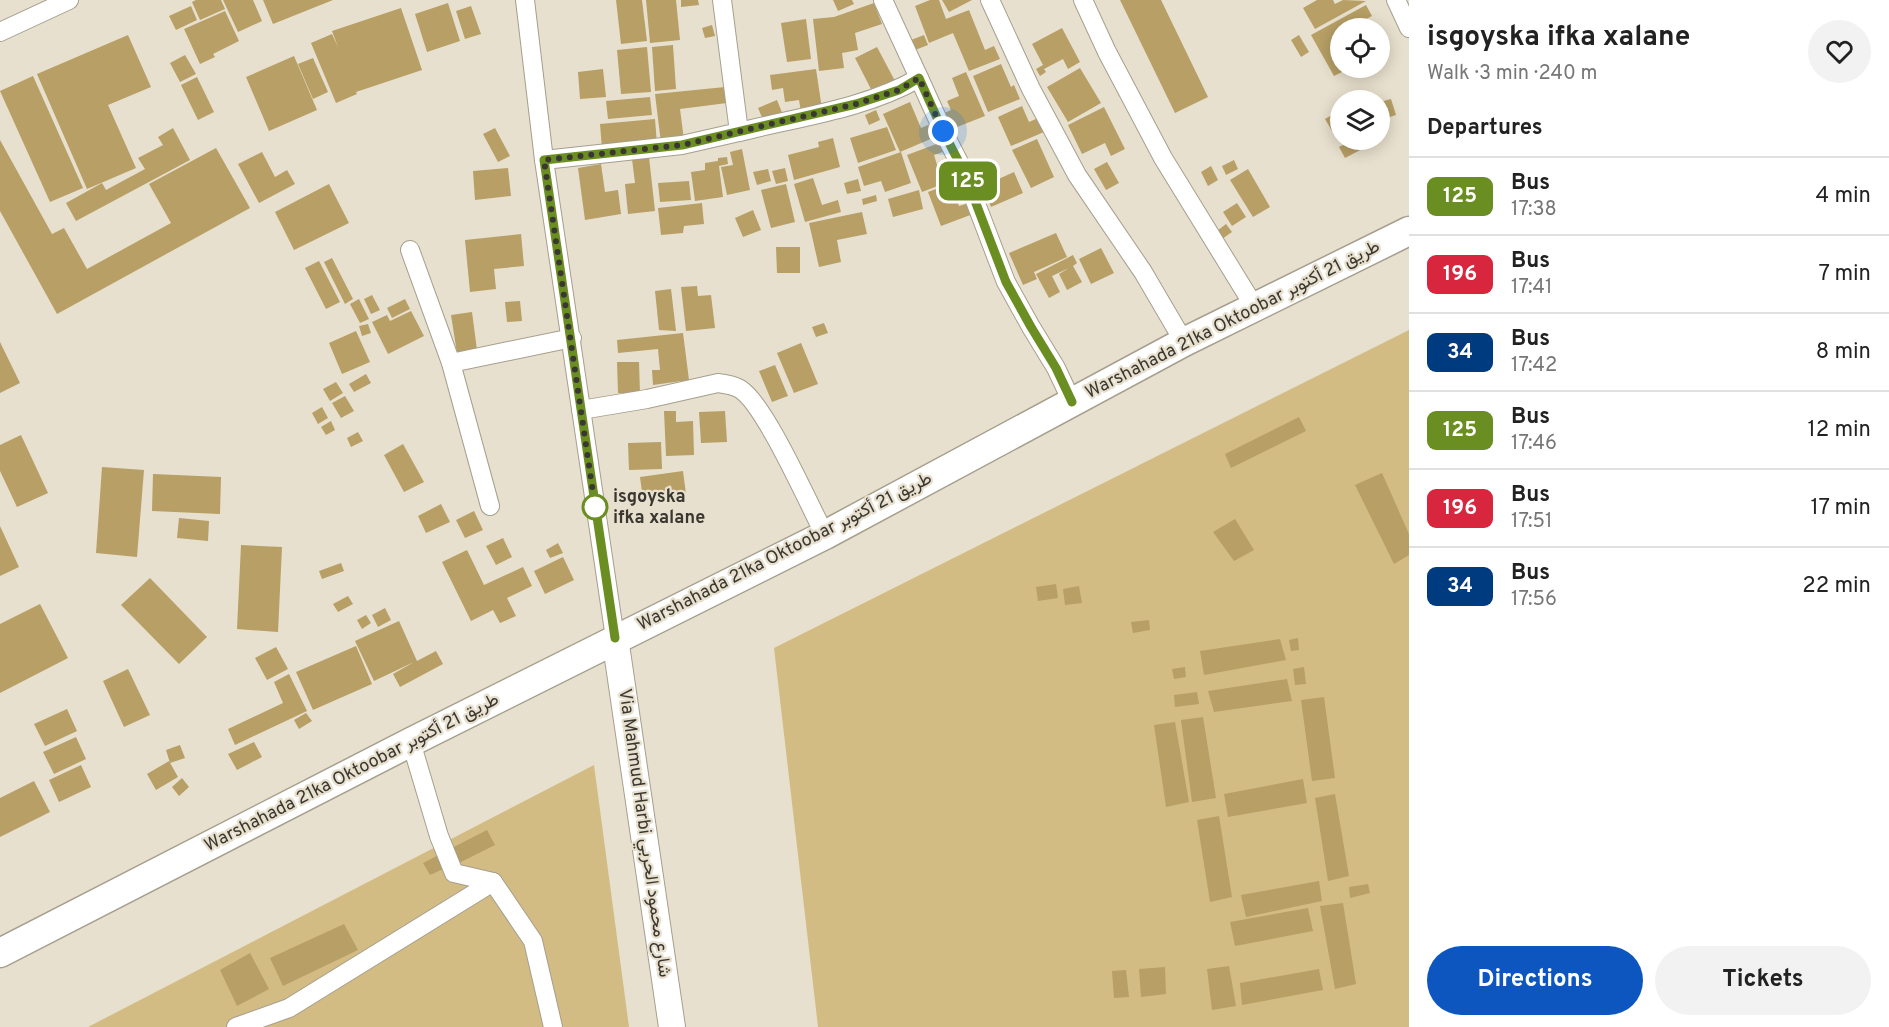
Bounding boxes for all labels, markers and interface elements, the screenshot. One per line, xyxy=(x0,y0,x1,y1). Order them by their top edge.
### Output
map controls xyxy=(1330,18,1390,150)
button: locate xyxy=(1330,18,1390,78)
text: isgoyska ifka xalane xyxy=(1427,20,1690,56)
button: heart xyxy=(1808,20,1871,83)
text: Walk · 3 min · 240 m xyxy=(1427,61,1597,87)
button: layers xyxy=(1330,90,1390,150)
text: Departures xyxy=(1427,115,1543,142)
your location xyxy=(928,116,958,146)
line badge: 125 xyxy=(934,162,1002,201)
text: 125 xyxy=(951,168,985,195)
text: Bus xyxy=(1511,170,1550,197)
text: 125 xyxy=(1443,183,1477,210)
text: 4 min xyxy=(1816,183,1871,210)
text: 17:38 xyxy=(1511,197,1557,223)
street label: Warshahada 21ka Oktoobar طريق 21 أكتوبر xyxy=(1082,235,1384,405)
text: Bus xyxy=(1511,248,1550,275)
text: 196 xyxy=(1443,261,1477,288)
text: 7 min xyxy=(1819,261,1871,288)
text: 17:41 xyxy=(1511,275,1552,301)
text: Bus xyxy=(1511,326,1550,353)
text: 34 xyxy=(1447,339,1473,366)
text: 8 min xyxy=(1816,339,1871,366)
text: 17:42 xyxy=(1511,353,1557,379)
text: Bus xyxy=(1511,404,1550,431)
text: 125 xyxy=(1443,417,1477,444)
text: 12 min xyxy=(1808,417,1871,444)
text: 17:46 xyxy=(1511,431,1557,457)
street label: Warshahada 21ka Oktoobar طريق 21 أكتوبر xyxy=(634,467,936,637)
text: Bus xyxy=(1511,482,1550,509)
place label: isgoyska ifka xalane xyxy=(613,486,705,530)
marker: isgoyska ifka xalane xyxy=(582,494,608,520)
text: 196 xyxy=(1443,495,1477,522)
text: 17 min xyxy=(1811,495,1871,522)
text: 17:51 xyxy=(1511,509,1552,535)
text: Bus xyxy=(1511,560,1550,587)
text: 34 xyxy=(1447,573,1473,600)
text: 22 min xyxy=(1802,573,1871,600)
text: 17:56 xyxy=(1511,587,1557,613)
street label: Via Mahmud Harbi شارع محمود الحربي xyxy=(610,687,676,979)
street label: Warshahada 21ka Oktoobar طريق 21 أكتوبر xyxy=(201,688,503,858)
button: Directions xyxy=(1427,946,1643,1015)
button: Tickets xyxy=(1655,946,1871,1015)

